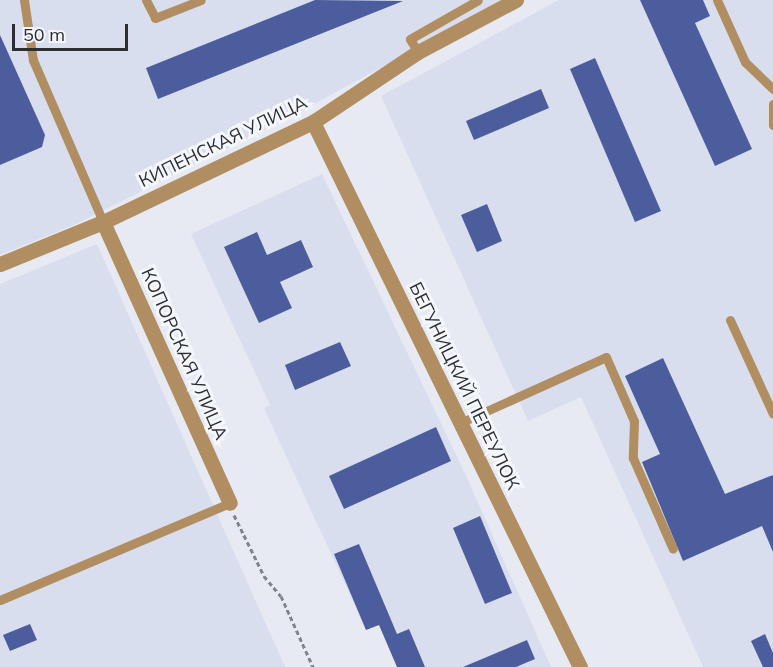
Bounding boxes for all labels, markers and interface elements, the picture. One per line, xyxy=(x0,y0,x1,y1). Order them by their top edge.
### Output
scale bar xyxy=(15,12,130,50)
text: 50 m xyxy=(23,23,65,46)
street label: КИПЕНСКАЯ УЛИЦА xyxy=(135,92,311,192)
street label: КОПОРСКАЯ УЛИЦА xyxy=(136,265,232,443)
street label: БЕГУНИЦКИЙ ПЕРЕУЛОК xyxy=(404,279,524,493)

